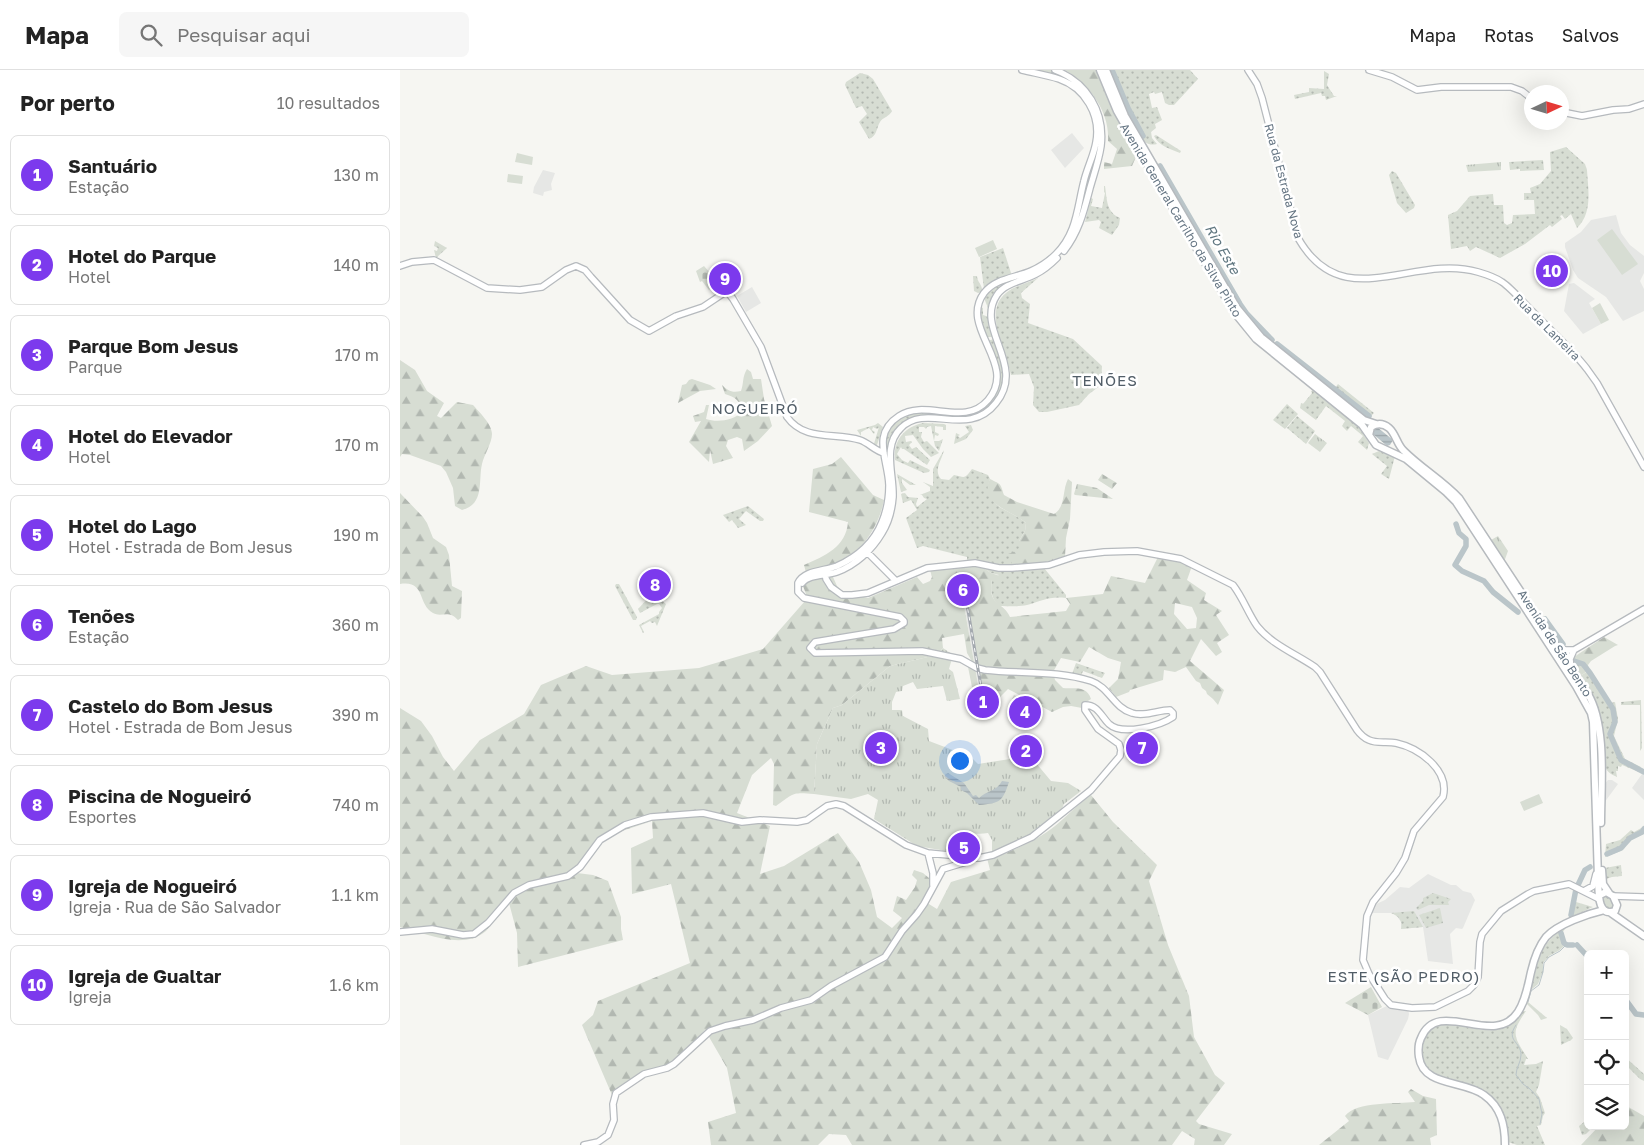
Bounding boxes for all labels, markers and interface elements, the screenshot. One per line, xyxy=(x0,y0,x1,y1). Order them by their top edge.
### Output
search box xyxy=(119,12,469,57)
text: Mapa xyxy=(25,20,89,49)
icon: search xyxy=(137,21,165,49)
text: Pesquisar aqui xyxy=(177,23,311,46)
text: Mapa xyxy=(1409,24,1456,46)
text: Rotas xyxy=(1484,24,1534,46)
text: Salvos xyxy=(1562,24,1619,46)
north arrow xyxy=(1524,85,1569,130)
text: Por perto xyxy=(20,90,115,116)
text: 10 resultados xyxy=(277,93,380,113)
street label: Avenida General Carrilho da Silva Pinto xyxy=(1117,120,1245,320)
street label: Rua da Estrada Nova xyxy=(1261,122,1307,240)
text: Santuário xyxy=(68,154,157,177)
text: 1 xyxy=(33,165,41,185)
text: 130 m xyxy=(334,165,379,185)
text: Estação xyxy=(68,177,129,197)
water label: Rio Este xyxy=(1202,221,1245,278)
text: Hotel do Parque xyxy=(68,244,216,267)
pin: 10 xyxy=(1536,252,1568,290)
text: 2 xyxy=(32,255,42,275)
text: 140 m xyxy=(333,255,379,275)
pin: 9 xyxy=(709,260,741,298)
text: Hotel xyxy=(68,267,111,287)
street label: Rua da Lameira xyxy=(1511,291,1583,363)
text: Parque Bom Jesus xyxy=(68,334,238,357)
text: 3 xyxy=(32,345,42,365)
text: 170 m xyxy=(335,345,379,365)
text: Parque xyxy=(68,357,122,377)
district label: TENÕES xyxy=(1072,371,1138,389)
district label: NOGUEIRÓ xyxy=(711,399,799,417)
text: Hotel do Elevador xyxy=(68,424,233,447)
text: 4 xyxy=(32,435,42,455)
text: 170 m xyxy=(335,435,379,455)
text: Hotel xyxy=(68,447,111,467)
text: Hotel do Lago xyxy=(68,514,197,537)
text: 5 xyxy=(32,525,42,545)
text: 190 m xyxy=(333,525,379,545)
text: Hotel · Estrada de Bom Jesus xyxy=(68,537,292,557)
pin: 8 xyxy=(639,566,671,604)
pin: 6 xyxy=(947,571,979,609)
street label: Avenida de São Bento xyxy=(1515,587,1595,699)
text: Tenões xyxy=(68,604,135,627)
text: 6 xyxy=(32,615,42,635)
text: 360 m xyxy=(332,615,379,635)
text: Estação xyxy=(68,627,129,647)
pin: 1 xyxy=(967,683,999,721)
pin: 4 xyxy=(1009,693,1041,731)
text: Castelo do Bom Jesus xyxy=(68,694,273,717)
text: 7 xyxy=(33,705,41,725)
text: 390 m xyxy=(332,705,379,725)
text: Hotel · Estrada de Bom Jesus xyxy=(68,717,292,737)
pin: 3 xyxy=(865,729,897,767)
pin: 7 xyxy=(1126,729,1158,767)
pin: 2 xyxy=(1010,732,1042,770)
your location xyxy=(947,748,973,774)
text: Piscina de Nogueiró xyxy=(68,784,251,807)
text: 8 xyxy=(32,795,42,815)
text: 740 m xyxy=(333,795,379,815)
text: Esportes xyxy=(68,807,136,827)
pin: 5 xyxy=(948,829,980,867)
text: Igreja de Nogueiró xyxy=(68,874,237,897)
text: 9 xyxy=(32,885,42,905)
text: 1.1 km xyxy=(331,885,379,905)
text: Igreja · Rua de São Salvador xyxy=(68,897,281,917)
map controls xyxy=(1584,950,1629,1130)
button: + xyxy=(1584,950,1629,995)
text: Igreja de Gualtar xyxy=(68,964,221,987)
district label: ESTE (SÃO PEDRO) xyxy=(1327,967,1481,985)
text: 10 xyxy=(28,975,46,995)
text: 1.6 km xyxy=(330,975,379,995)
text: Igreja xyxy=(68,987,112,1007)
button: − xyxy=(1584,995,1629,1040)
button: locate xyxy=(1584,1040,1629,1085)
button: layers xyxy=(1584,1085,1629,1130)

